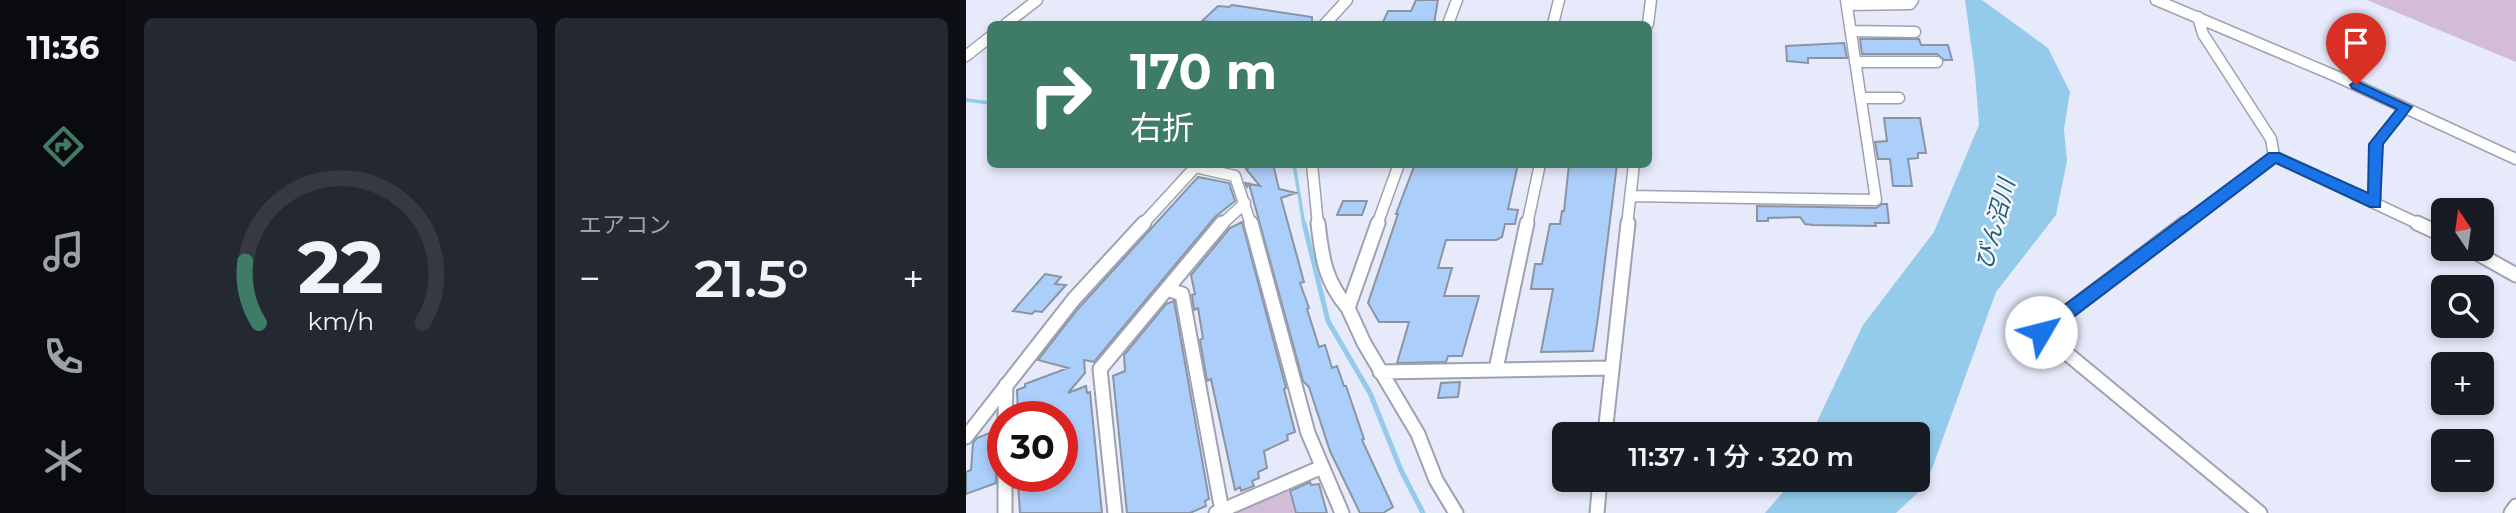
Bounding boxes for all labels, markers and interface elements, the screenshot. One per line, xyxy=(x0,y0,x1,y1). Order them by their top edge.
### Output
pin xyxy=(2326,13,2386,85)
icon: arrive xyxy=(2337,24,2375,62)
text: 11:36 xyxy=(27,28,99,67)
text: 170 m xyxy=(1130,42,1277,101)
icon: right xyxy=(1015,49,1106,140)
text: 右折 xyxy=(1130,108,1194,147)
icon: directions xyxy=(39,122,88,171)
water label: びん沼川 xyxy=(1970,173,2021,272)
north arrow xyxy=(2431,198,2494,261)
map controls xyxy=(2431,198,2494,492)
text: エアコン xyxy=(579,211,671,239)
text: 22 xyxy=(298,223,383,311)
icon: music xyxy=(39,227,88,276)
text: 21.5° xyxy=(694,247,809,310)
text: − xyxy=(579,255,601,302)
text: + xyxy=(902,255,924,302)
button: search xyxy=(2431,275,2494,338)
position arrow xyxy=(2004,295,2078,369)
text: km/h xyxy=(307,305,374,335)
icon: phone xyxy=(39,332,88,381)
button: + xyxy=(2431,352,2494,415)
speed limit sign: 30 xyxy=(987,401,1078,492)
button: − xyxy=(2431,429,2494,492)
icon: climate xyxy=(39,436,88,485)
text: 11:37 · 1 分 · 320 m xyxy=(1628,441,1854,473)

